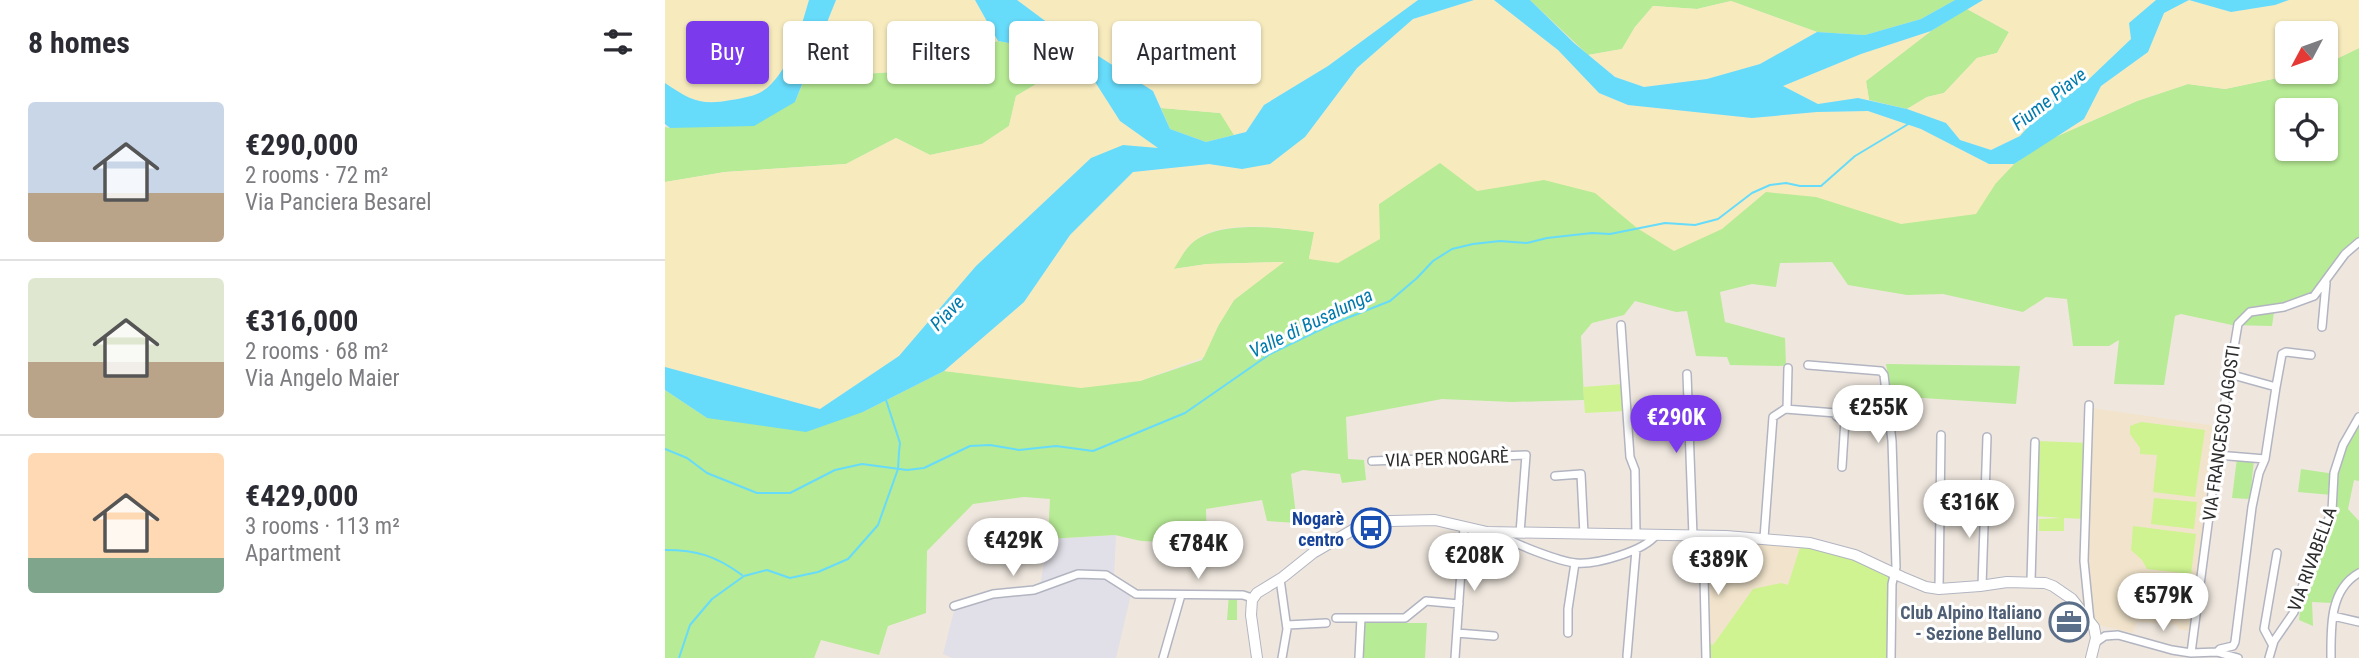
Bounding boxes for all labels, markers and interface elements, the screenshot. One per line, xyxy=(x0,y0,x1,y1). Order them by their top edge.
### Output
chip: Buy xyxy=(686,21,769,84)
chip: Rent xyxy=(783,21,873,84)
chip: Filters xyxy=(887,21,995,84)
chip: New xyxy=(1009,21,1098,84)
chip: Apartment xyxy=(1112,21,1261,84)
north arrow xyxy=(2275,21,2338,84)
map controls xyxy=(2275,21,2338,161)
icon: filters xyxy=(599,23,637,61)
text: 8 homes xyxy=(28,25,130,60)
water label: Fiume Piave xyxy=(2007,63,2091,135)
button: locate xyxy=(2275,98,2338,161)
text: €290,000 xyxy=(245,127,358,162)
icon: home xyxy=(84,130,168,214)
text: 2 rooms · 72 m² xyxy=(245,162,388,189)
text: Via Panciera Besarel xyxy=(245,189,431,216)
water label: Valle di Busalunga xyxy=(1246,283,1376,363)
water label: Piave xyxy=(925,291,969,335)
text: €316,000 xyxy=(245,303,358,338)
icon: home xyxy=(84,306,168,390)
text: 2 rooms · 68 m² xyxy=(245,338,388,365)
street label: VIA FRANCESCO AGOSTI xyxy=(2198,344,2244,522)
text: Via Angelo Maier xyxy=(245,365,400,392)
pin: €255K xyxy=(1829,386,1927,445)
text: €255K xyxy=(1848,394,1908,421)
pin: €290K xyxy=(1627,396,1725,455)
text: €290K xyxy=(1646,404,1706,431)
street label: VIA PER NOGARÈ xyxy=(1385,445,1509,471)
text: €429,000 xyxy=(245,478,358,513)
pin: €316K xyxy=(1920,480,2018,540)
icon: home xyxy=(84,481,168,565)
text: €316K xyxy=(1939,489,1999,516)
street label: VIA RIVABELLA xyxy=(2283,503,2341,614)
bus stop icon: Nogarè centro xyxy=(1350,507,1392,549)
place label: Nogarè centro xyxy=(1292,508,1344,550)
text: 3 rooms · 113 m² xyxy=(245,513,400,540)
pin: €429K xyxy=(964,518,1062,578)
pin: €784K xyxy=(1149,522,1247,581)
text: €429K xyxy=(983,527,1043,554)
text: €784K xyxy=(1168,530,1228,557)
pin: €208K xyxy=(1425,534,1523,593)
pin: €389K xyxy=(1669,538,1767,597)
text: Apartment xyxy=(245,540,341,567)
text: €208K xyxy=(1444,542,1504,569)
text: €389K xyxy=(1688,546,1748,573)
pin: €579K xyxy=(2114,574,2212,633)
text: €579K xyxy=(2133,582,2193,609)
office icon: Club Alpino Italiano - Sezione Belluno xyxy=(2048,601,2090,643)
place label: Club Alpino Italiano - Sezione Belluno xyxy=(1900,602,2042,644)

